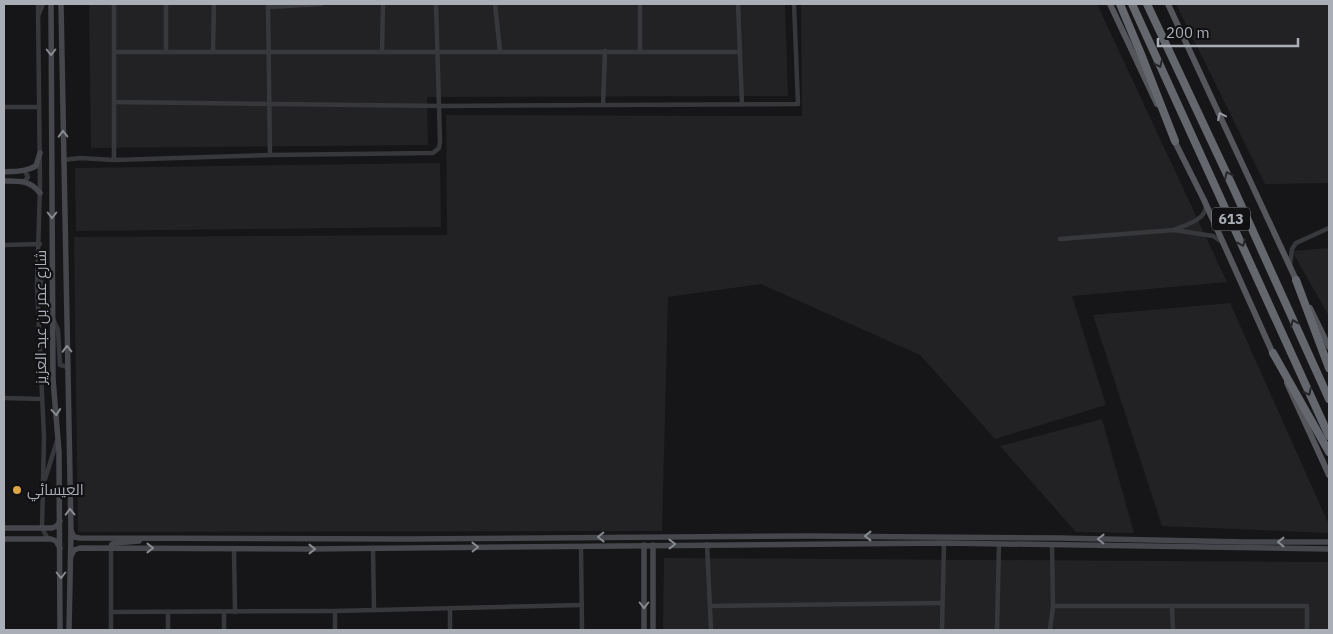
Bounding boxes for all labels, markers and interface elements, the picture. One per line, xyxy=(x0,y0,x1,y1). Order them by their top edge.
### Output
scale bar xyxy=(1158,15,1298,47)
text: 200 m xyxy=(1166,23,1210,42)
one-way arrow xyxy=(46,49,56,57)
one-way arrow xyxy=(1153,59,1164,68)
one-way arrow xyxy=(1217,112,1227,121)
one-way arrow xyxy=(58,130,68,138)
one-way arrow xyxy=(1223,171,1234,180)
road number: 613 xyxy=(1212,208,1250,230)
one-way arrow xyxy=(47,212,57,219)
one-way arrow xyxy=(1235,238,1246,247)
street label: شارع عمر بن عبد العزيز xyxy=(31,250,52,385)
one-way arrow xyxy=(1290,319,1301,328)
one-way arrow xyxy=(62,345,72,352)
one-way arrow xyxy=(1302,387,1313,396)
one-way arrow xyxy=(50,409,61,417)
place label: العيسائي xyxy=(27,480,84,502)
marker: العيسائي xyxy=(11,484,23,496)
one-way arrow xyxy=(65,507,75,515)
one-way arrow xyxy=(864,531,872,541)
one-way arrow xyxy=(596,532,604,542)
one-way arrow xyxy=(1096,533,1104,544)
one-way arrow xyxy=(1276,537,1284,547)
one-way arrow xyxy=(669,539,677,550)
one-way arrow xyxy=(472,542,479,552)
one-way arrow xyxy=(146,543,154,553)
one-way arrow xyxy=(309,544,317,554)
one-way arrow xyxy=(56,571,66,579)
one-way arrow xyxy=(639,602,649,609)

